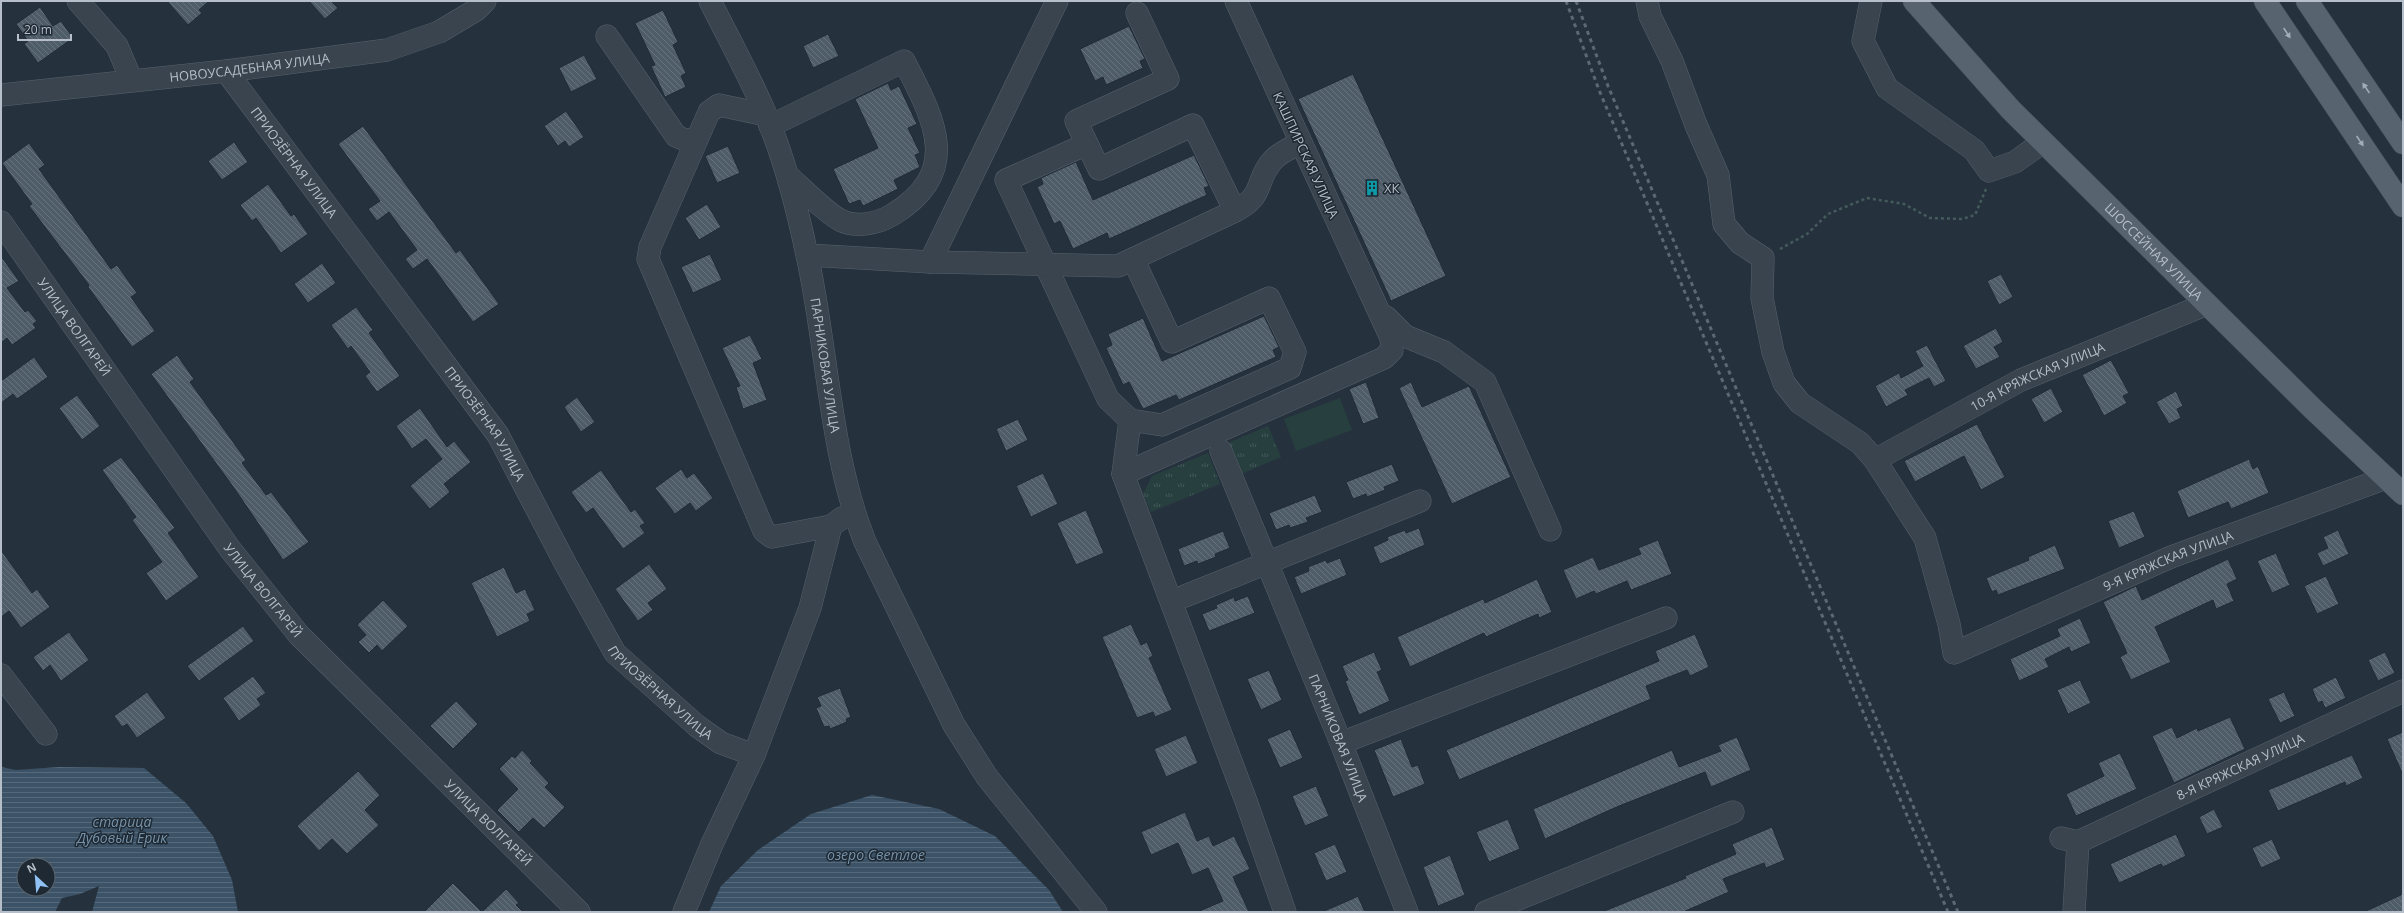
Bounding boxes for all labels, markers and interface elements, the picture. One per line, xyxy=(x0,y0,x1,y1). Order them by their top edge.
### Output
scale bar xyxy=(18,16,71,42)
text: 20 m xyxy=(24,21,52,38)
one-way arrow xyxy=(2283,28,2291,38)
street label: НОВОУСАДЕБНАЯ УЛИЦА xyxy=(169,48,331,86)
one-way arrow xyxy=(2362,83,2370,93)
street label: КАШПИРСКАЯ УЛИЦА xyxy=(1269,89,1344,222)
street label: ПРИОЗЁРНАЯ УЛИЦА xyxy=(247,103,342,222)
one-way arrow xyxy=(2356,135,2364,146)
building icon: ХК xyxy=(1363,179,1381,197)
place label: ХК xyxy=(1384,179,1400,197)
street label: ШОССЕЙНАЯ УЛИЦА xyxy=(2101,199,2207,305)
street label: УЛИЦА ВОЛГАРЕЙ xyxy=(34,274,115,379)
street label: ПАРНИКОВАЯ УЛИЦА xyxy=(806,296,845,435)
street label: 10-Я КРЯЖСКАЯ УЛИЦА xyxy=(1967,337,2108,415)
street label: ПРИОЗЁРНАЯ УЛИЦА xyxy=(441,363,530,485)
street label: 9-Я КРЯЖСКАЯ УЛИЦА xyxy=(2100,526,2236,595)
street label: УЛИЦА ВОЛГАРЕЙ xyxy=(220,540,306,641)
street label: ПРИОЗЁРНАЯ УЛИЦА xyxy=(604,643,717,744)
street label: ПАРНИКОВАЯ УЛИЦА xyxy=(1305,671,1372,805)
street label: 8-Я КРЯЖСКАЯ УЛИЦА xyxy=(2173,729,2308,804)
street label: УЛИЦА ВОЛГАРЕЙ xyxy=(441,775,536,870)
water label: старица Дубовый Ерик xyxy=(75,812,168,847)
water label: озеро Светлое xyxy=(827,845,925,864)
north arrow xyxy=(16,857,56,897)
text: N xyxy=(24,859,39,876)

